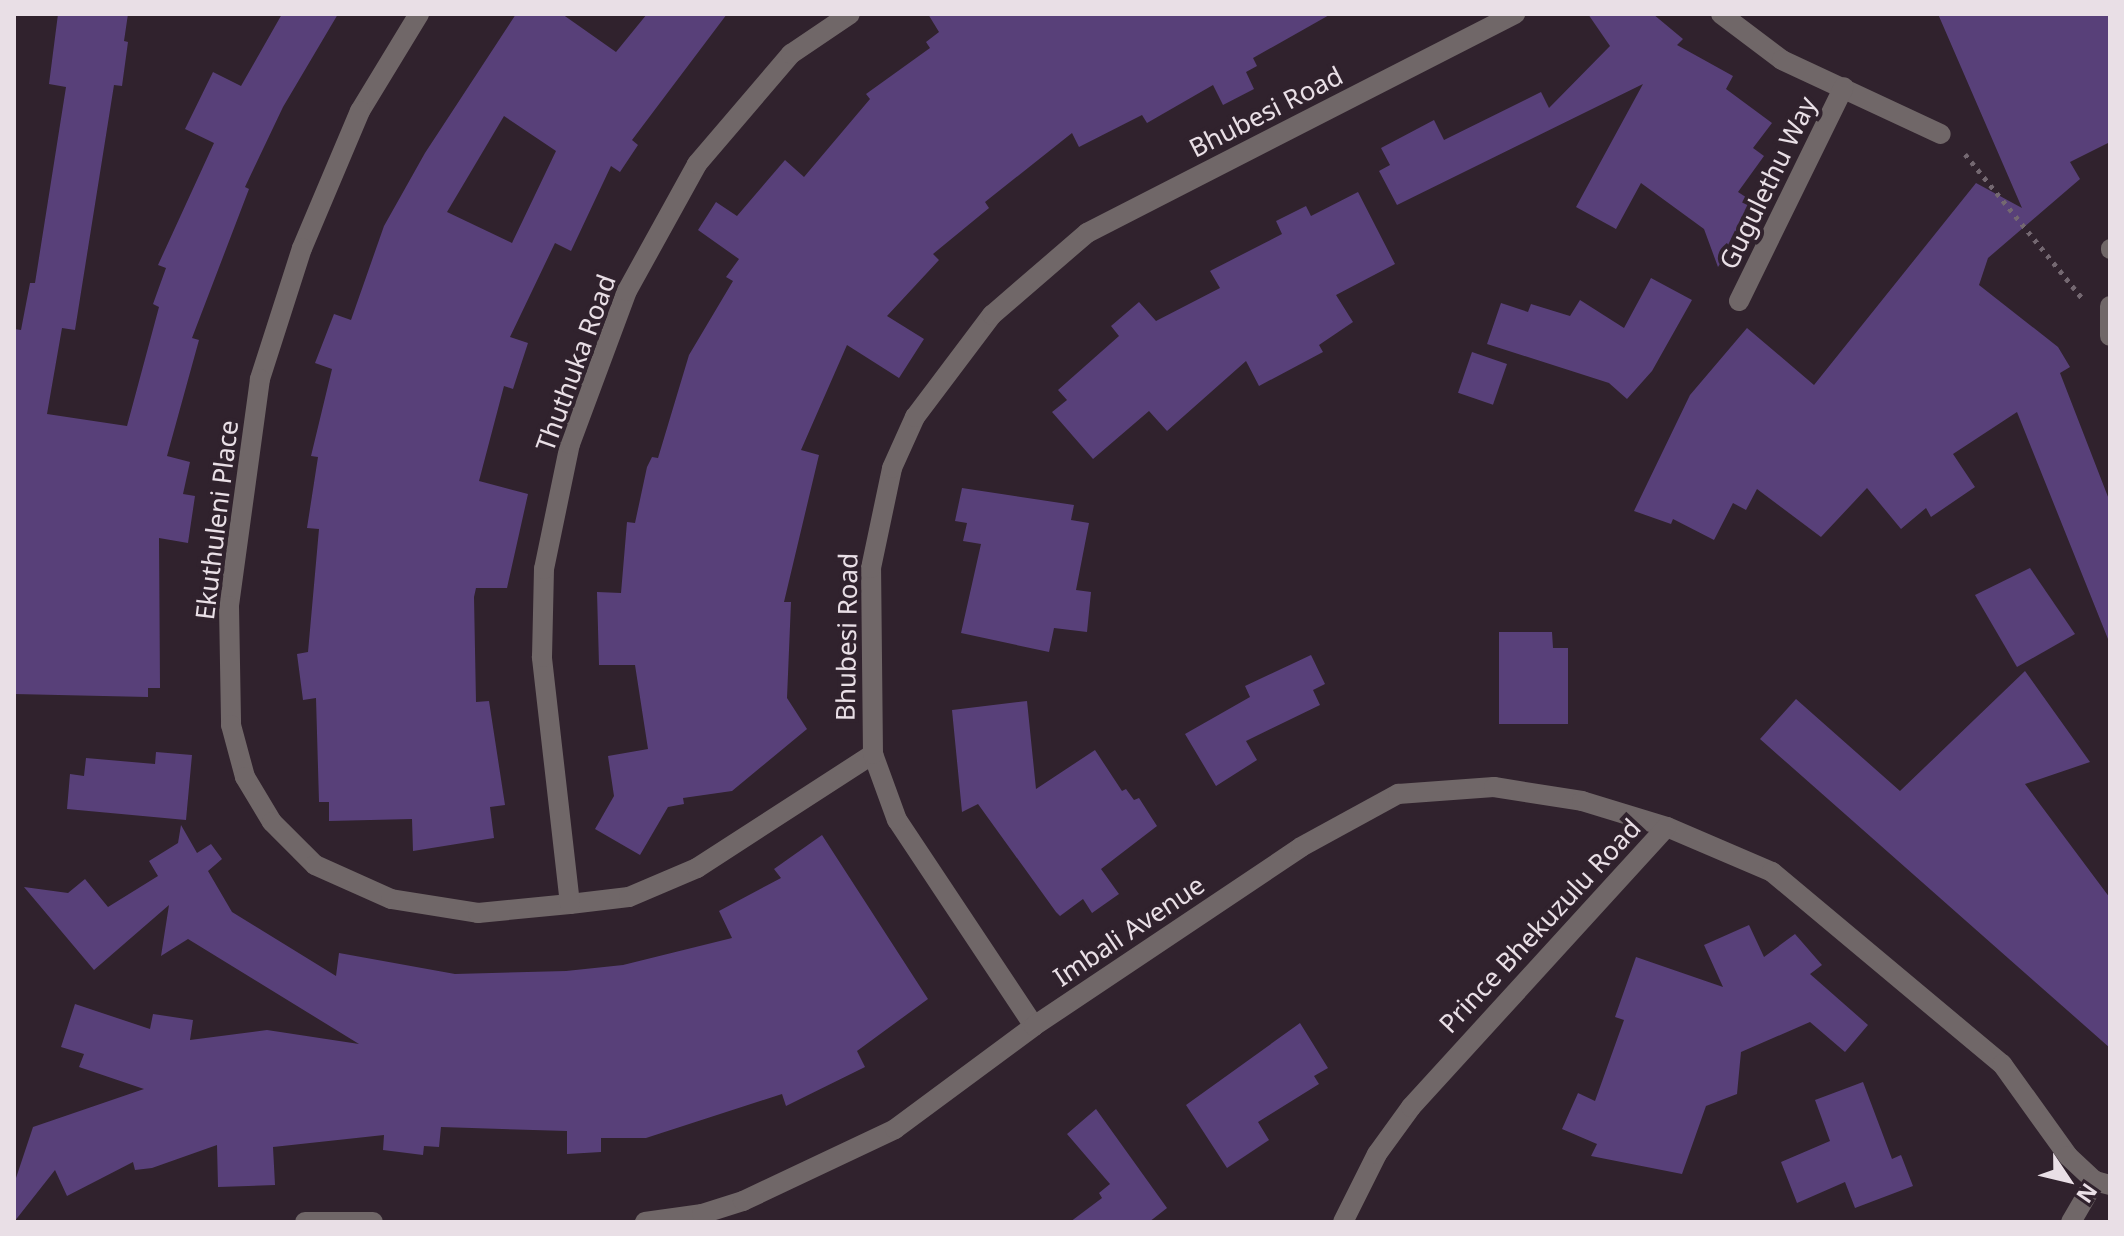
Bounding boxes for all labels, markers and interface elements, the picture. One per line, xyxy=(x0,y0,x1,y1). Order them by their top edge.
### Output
street label: Bhubesi Road xyxy=(1184,60,1348,164)
street label: Gugulethu Way xyxy=(1713,92,1823,274)
street label: Thuthuka Road xyxy=(530,270,622,456)
street label: Ekuthuleni Place xyxy=(189,418,245,622)
street label: Bhubesi Road xyxy=(830,553,864,721)
street label: Prince Bhekuzulu Road xyxy=(1433,813,1647,1039)
street label: Imbali Avenue xyxy=(1048,869,1210,993)
north arrow xyxy=(2028,1140,2108,1220)
text: N xyxy=(2070,1178,2105,1210)

